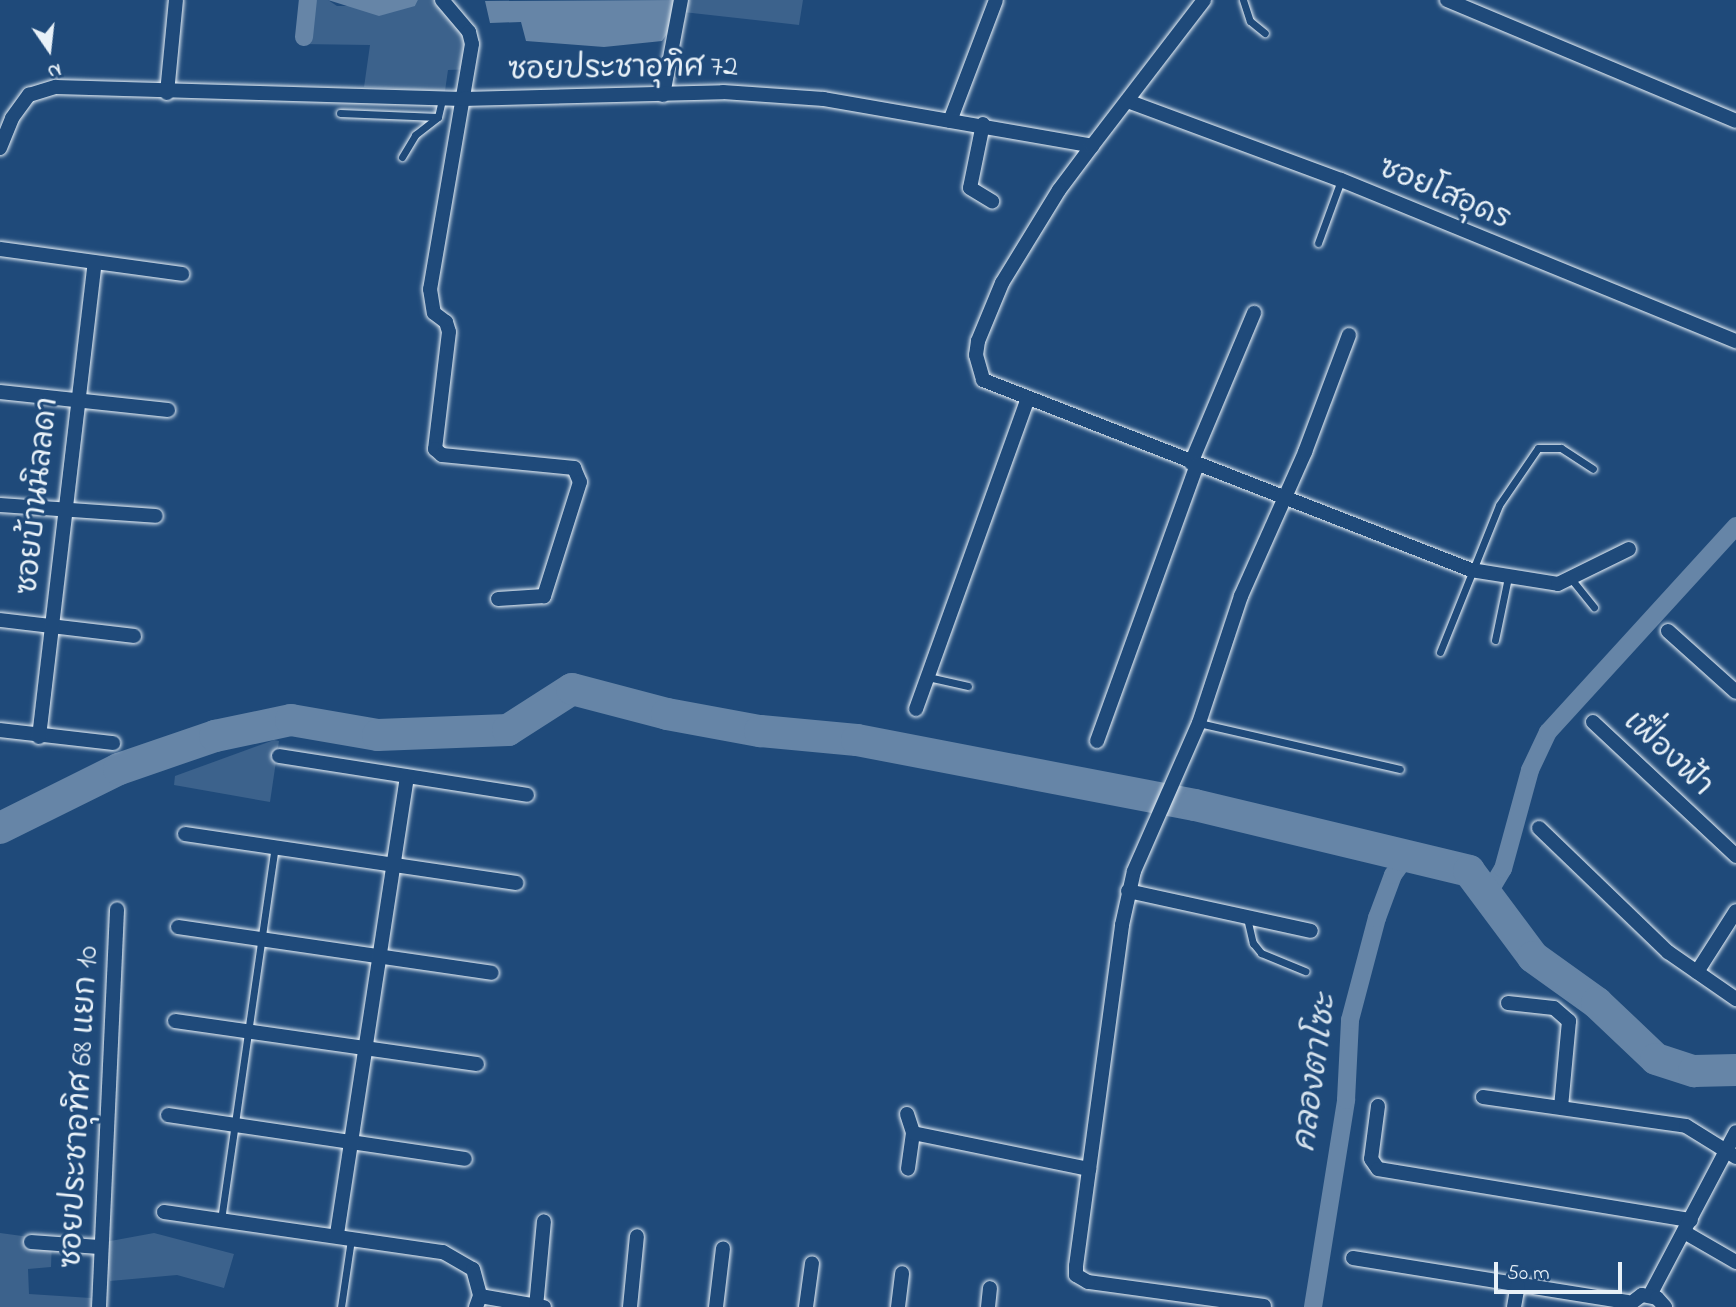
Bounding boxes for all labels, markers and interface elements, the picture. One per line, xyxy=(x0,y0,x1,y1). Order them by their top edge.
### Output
north arrow xyxy=(14,14,84,84)
street label: ซอยประชาอุทิศ 72 xyxy=(508,50,738,90)
text: N xyxy=(45,55,64,85)
street label: ซอยโสอุดร xyxy=(1373,151,1515,239)
street label: ซอยบ้านนิลลดา xyxy=(11,396,67,596)
street label: เฟื่องฟ้า xyxy=(1615,705,1719,805)
street label: ซอยประชาอุทิศ 68 แยก 10 xyxy=(55,945,107,1269)
water label: คลองตาโซะ xyxy=(1287,992,1347,1154)
scale bar xyxy=(1498,1248,1626,1292)
text: 50 m xyxy=(1507,1259,1550,1289)

